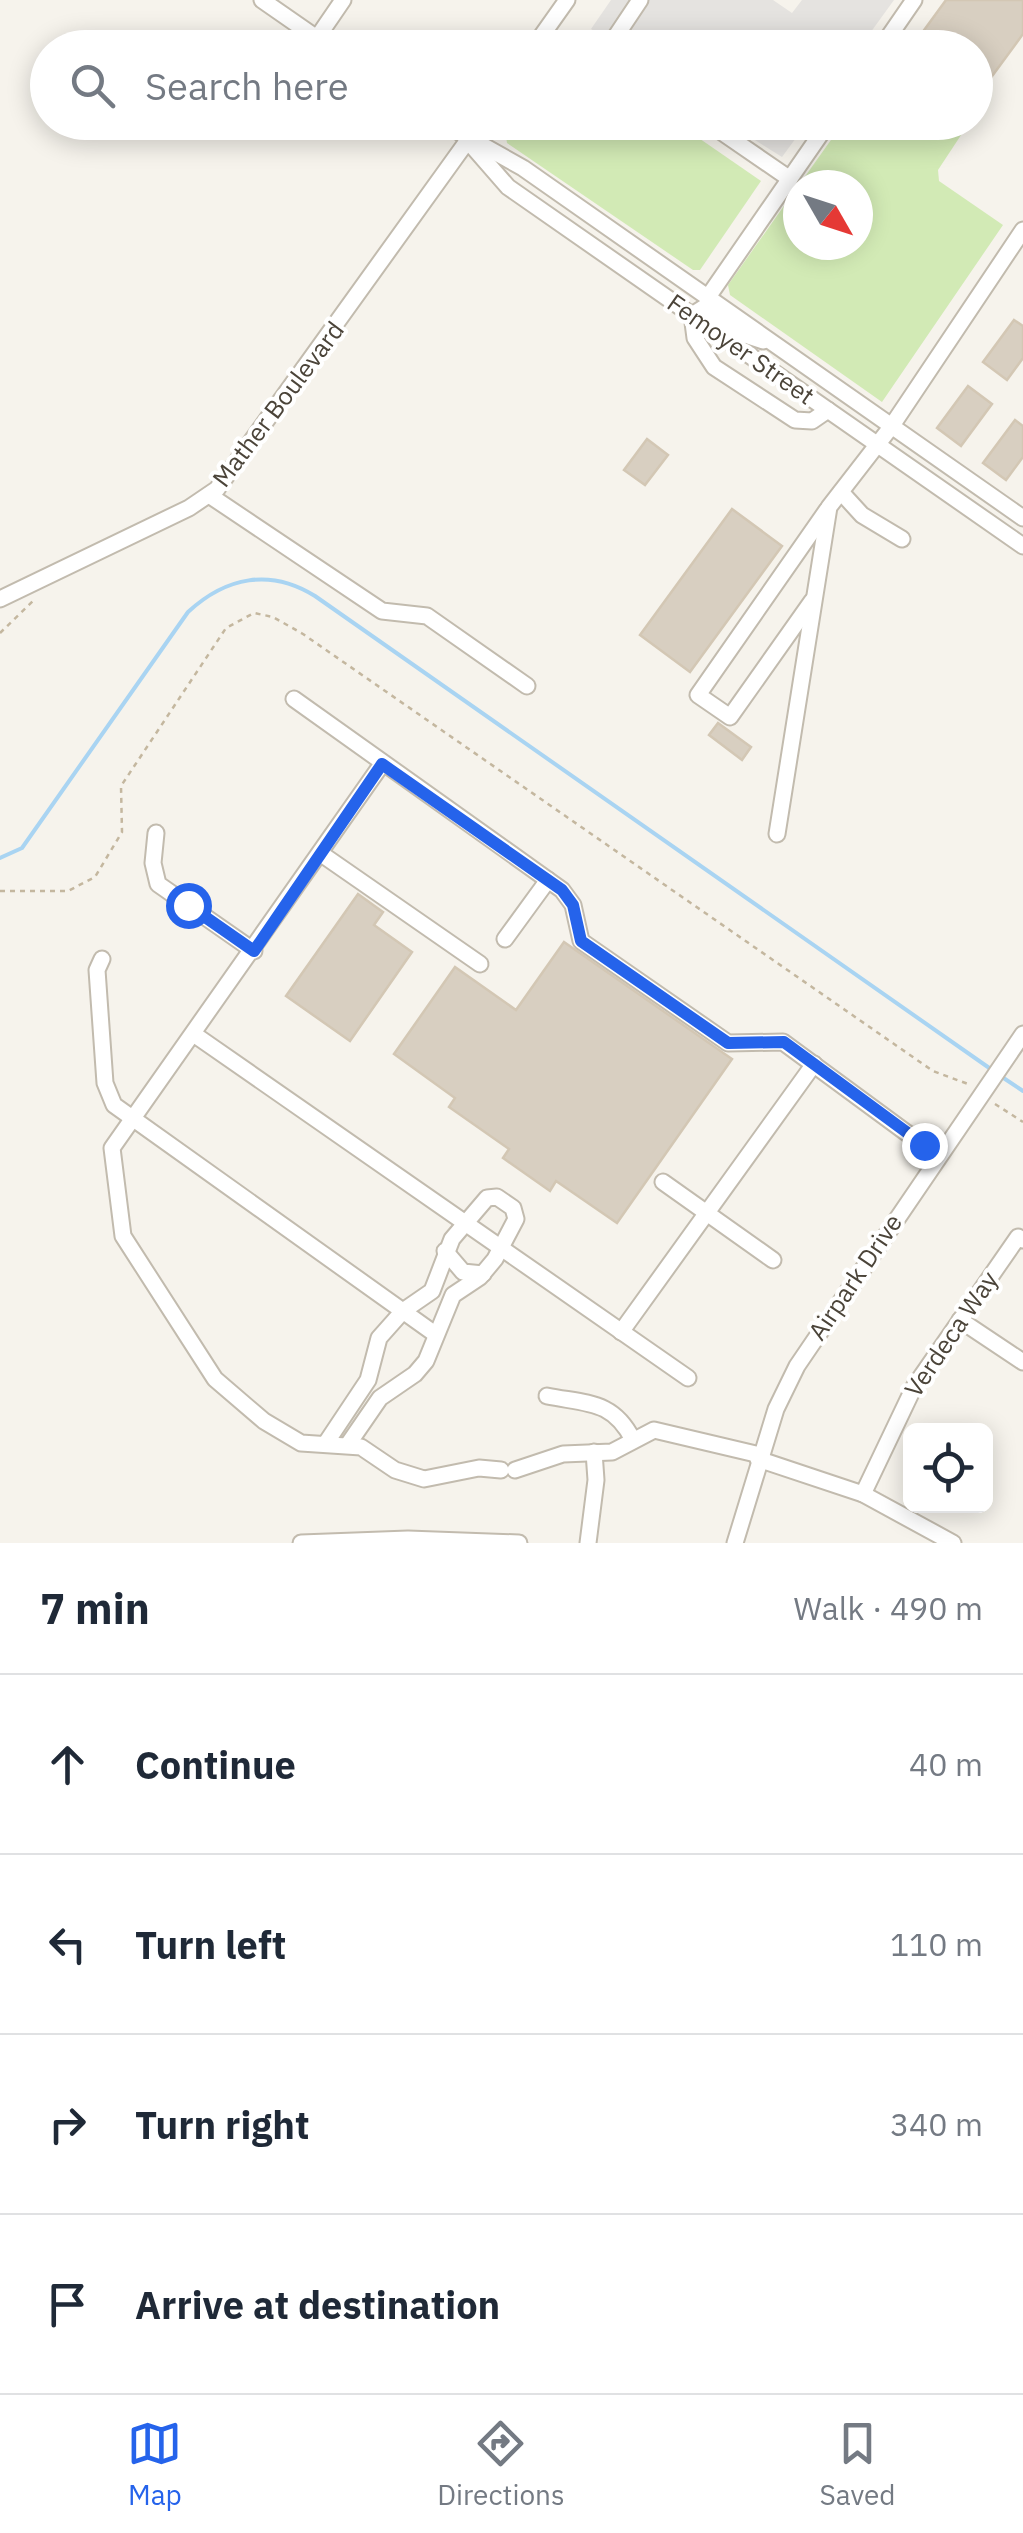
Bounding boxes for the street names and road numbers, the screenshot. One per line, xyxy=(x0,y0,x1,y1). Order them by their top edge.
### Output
street label: Femoyer Street xyxy=(661,286,821,412)
street label: Mather Boulevard xyxy=(204,314,351,493)
street label: Airpark Drive xyxy=(800,1207,909,1346)
street label: Verdeca Way xyxy=(896,1264,1005,1403)

